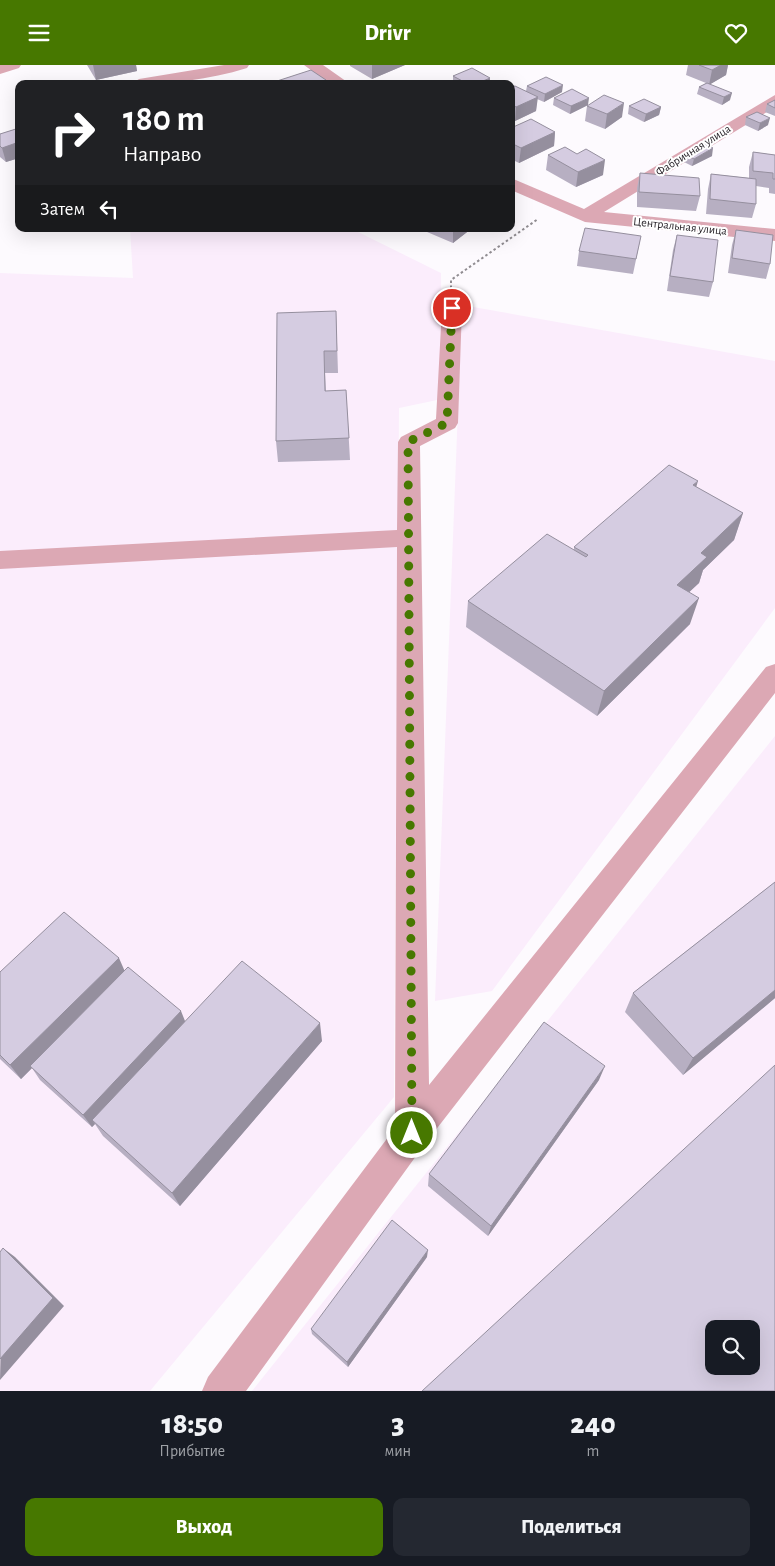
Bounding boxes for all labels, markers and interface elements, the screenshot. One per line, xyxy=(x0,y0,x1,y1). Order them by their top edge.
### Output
icon: menu xyxy=(25,19,53,47)
icon: heart xyxy=(722,19,750,47)
text: Drivr xyxy=(364,22,411,44)
icon: right xyxy=(40,100,105,165)
text: 180 m xyxy=(123,102,205,137)
street label: Фабричная улица xyxy=(653,122,734,179)
text: Направо xyxy=(123,143,201,165)
icon: left xyxy=(95,195,123,223)
text: Затем xyxy=(40,200,85,219)
street label: Центральная улица xyxy=(632,215,728,238)
pin xyxy=(431,287,473,329)
icon: arrive xyxy=(438,294,466,322)
position arrow xyxy=(385,1106,437,1158)
map controls xyxy=(705,1320,760,1375)
button: search xyxy=(705,1320,760,1375)
text: 18:50 xyxy=(161,1409,223,1439)
text: 3 xyxy=(391,1409,404,1439)
text: 240 xyxy=(570,1409,616,1439)
text: Прибытие xyxy=(159,1443,225,1459)
text: мин xyxy=(384,1443,411,1459)
text: m xyxy=(587,1443,599,1459)
button: Выход xyxy=(25,1498,383,1556)
button: Поделиться xyxy=(393,1498,750,1556)

